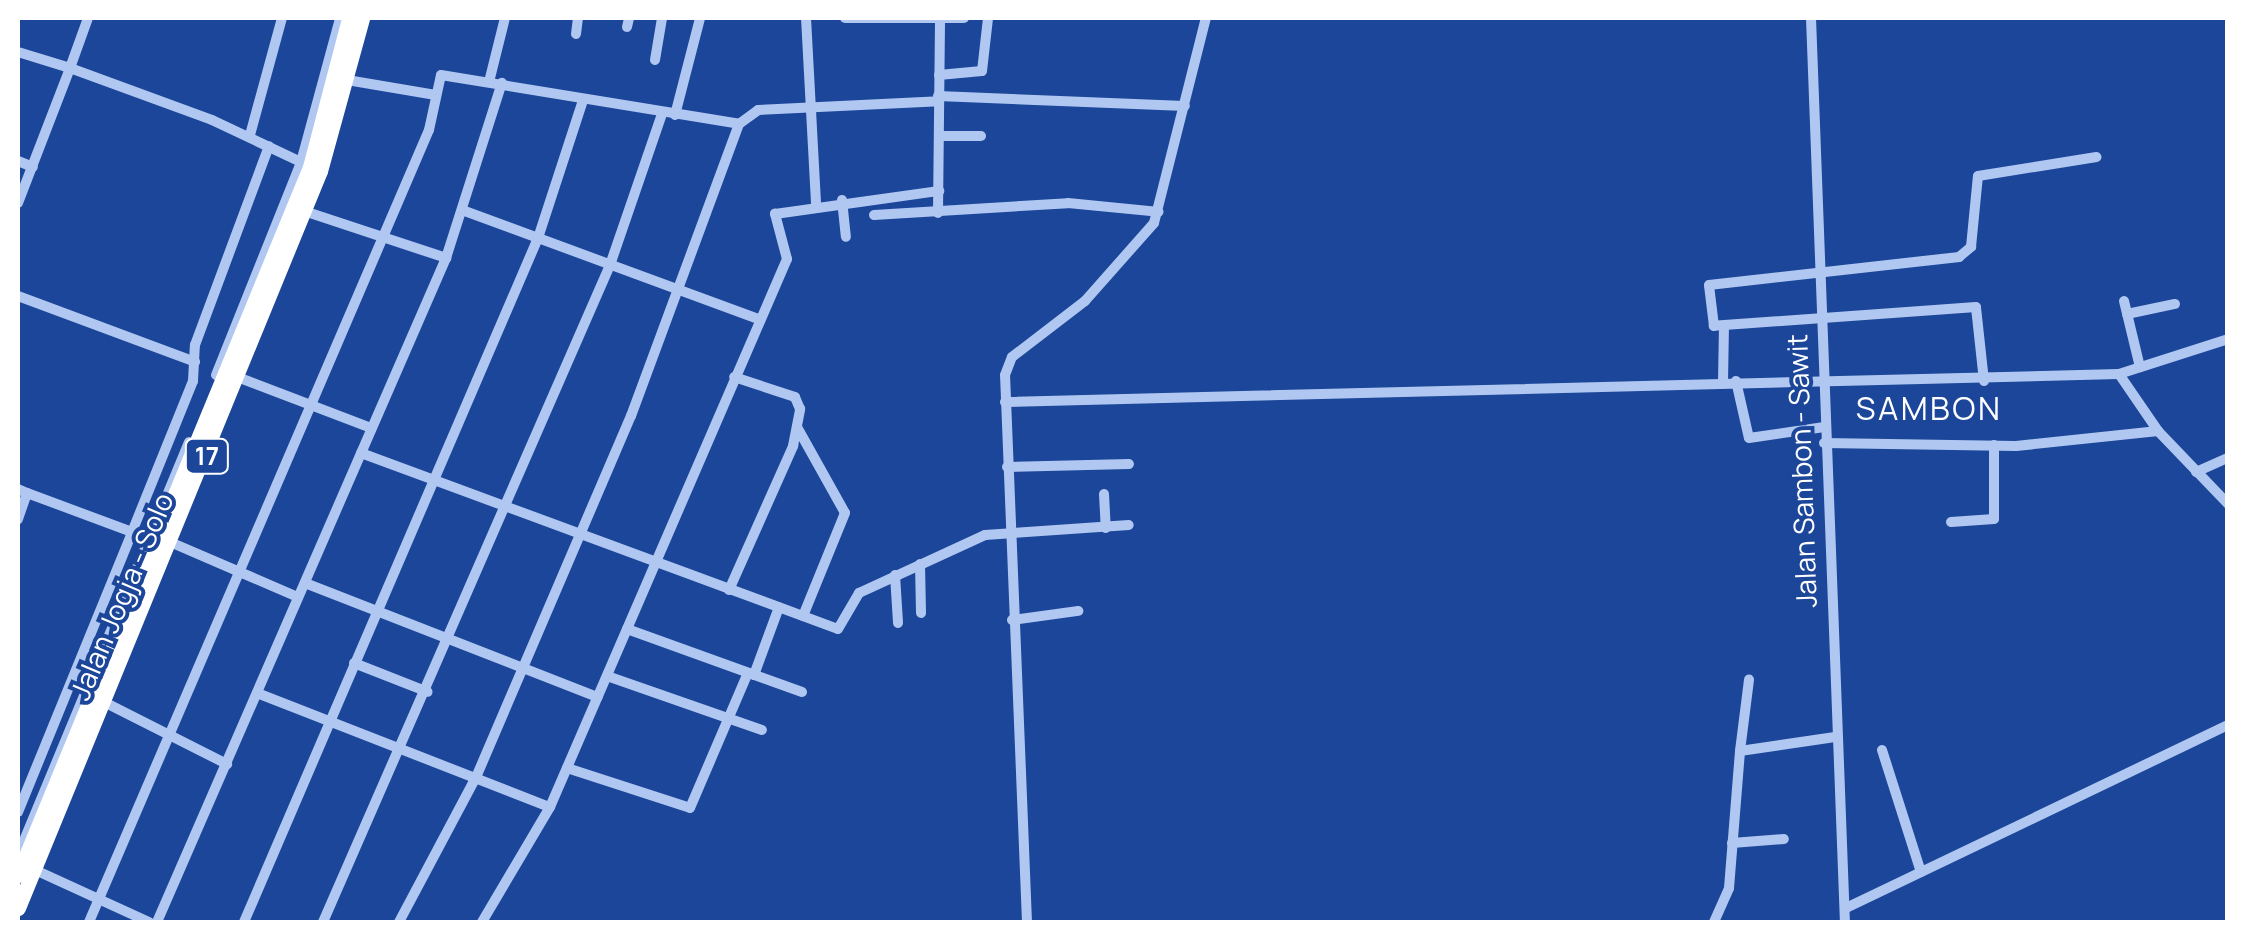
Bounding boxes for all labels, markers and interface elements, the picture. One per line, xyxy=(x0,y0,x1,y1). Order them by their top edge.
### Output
street label: Jalan Sambon - Sawit xyxy=(1779,334,1823,608)
district label: SAMBON xyxy=(1856,389,2002,427)
road number: 17 xyxy=(184,436,230,476)
street label: Jalan Jogja - Solo xyxy=(62,488,180,704)

